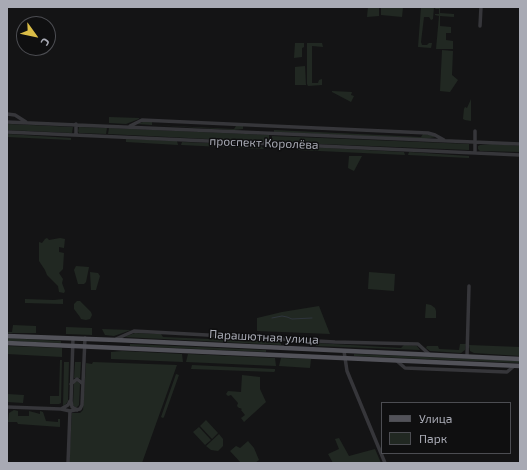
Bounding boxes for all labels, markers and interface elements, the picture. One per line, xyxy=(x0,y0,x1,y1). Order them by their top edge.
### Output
north arrow xyxy=(16,16,56,56)
text: С xyxy=(38,36,53,49)
street label: проспект Королёва xyxy=(209,134,319,152)
street label: Парашютная улица xyxy=(209,327,319,347)
legend xyxy=(381,402,511,454)
text: Улица xyxy=(419,411,452,425)
text: Парк xyxy=(419,431,447,445)

